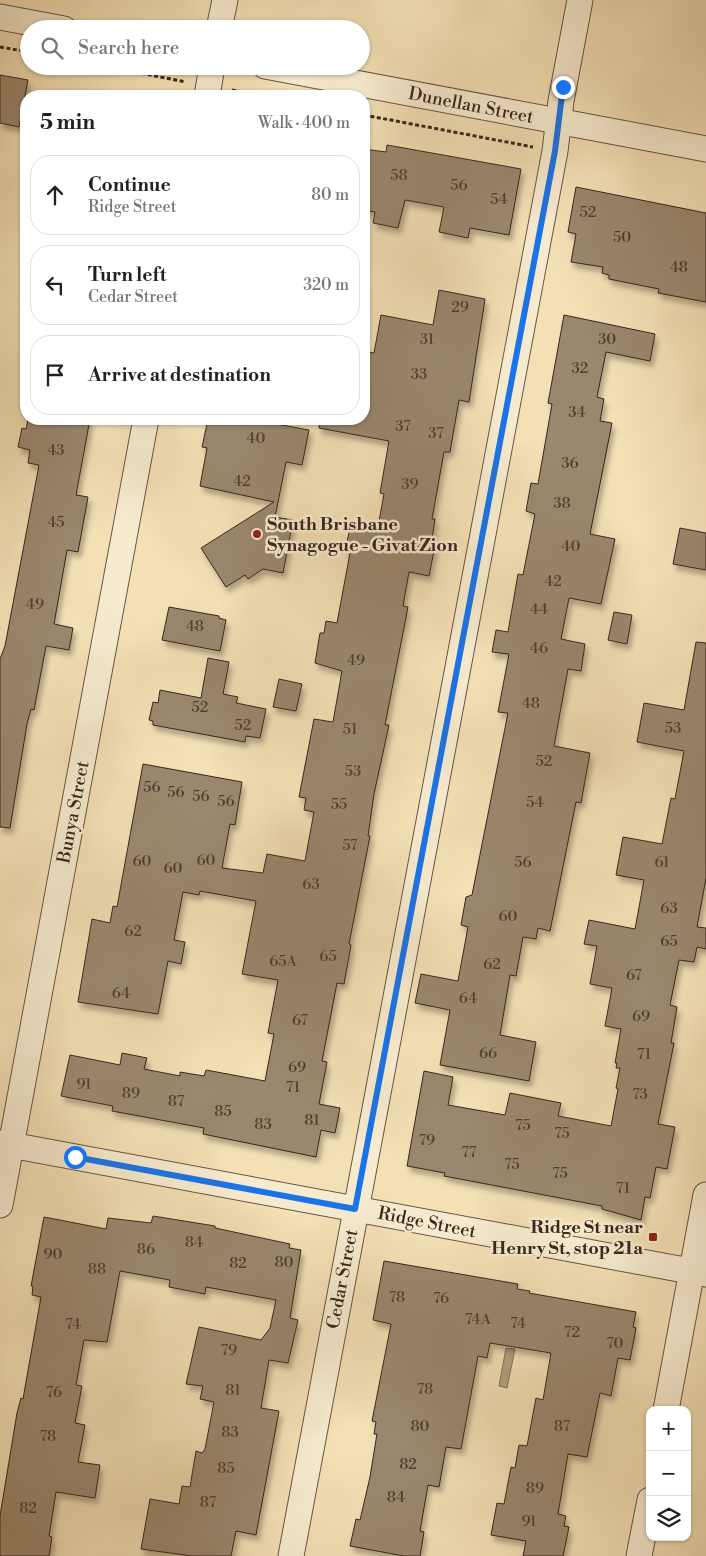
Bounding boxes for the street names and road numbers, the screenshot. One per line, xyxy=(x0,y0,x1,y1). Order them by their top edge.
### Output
street label: Dunellan Street xyxy=(406,82,536,129)
street label: Bunya Street xyxy=(52,758,95,866)
street label: Ridge Street xyxy=(376,1202,478,1243)
street label: Cedar Street xyxy=(322,1227,364,1331)

